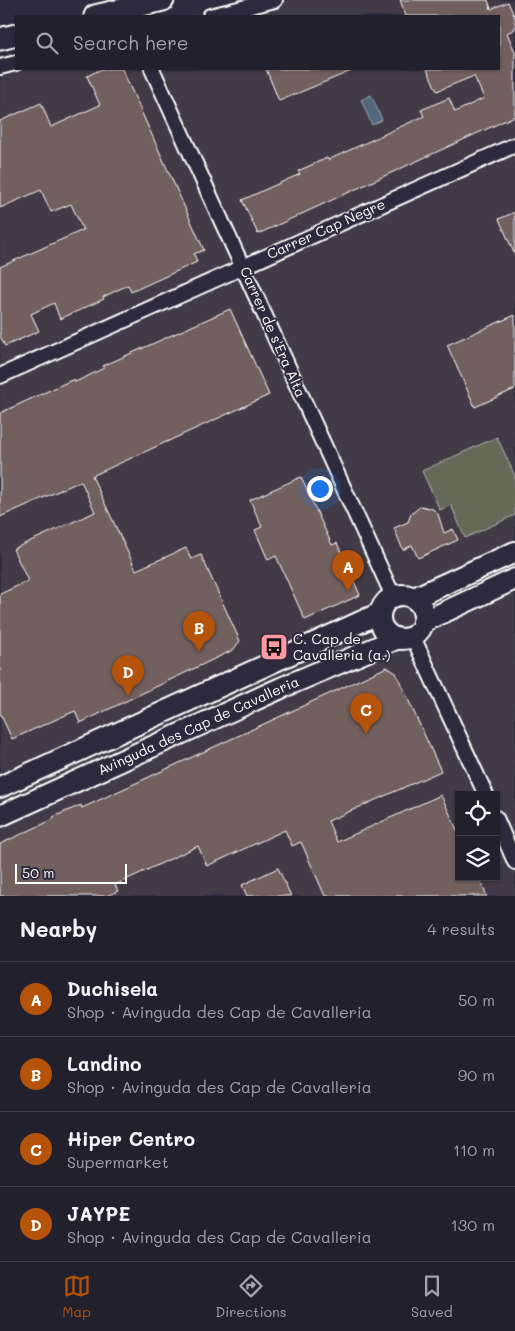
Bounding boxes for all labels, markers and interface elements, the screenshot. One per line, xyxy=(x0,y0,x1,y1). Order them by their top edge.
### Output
search box xyxy=(15,15,500,70)
icon: search xyxy=(33,29,61,57)
text: Search here xyxy=(73,30,189,55)
street label: Carrer Cap Negre xyxy=(264,194,388,263)
street label: Carrer de s'Era Alta xyxy=(236,263,311,400)
your location xyxy=(307,476,333,502)
pin: A xyxy=(332,550,364,591)
pin: B xyxy=(183,611,215,652)
place label: C. Cap de Cavalleria (a.) xyxy=(293,629,391,664)
bus stop icon: C. Cap de Cavalleria (a.) xyxy=(259,632,289,662)
pin: D xyxy=(112,655,144,696)
street label: Avinguda des Cap de Cavalleria xyxy=(95,671,302,779)
pin: C xyxy=(350,693,382,734)
map controls xyxy=(455,791,500,881)
button: locate xyxy=(455,791,500,836)
button: layers xyxy=(455,836,500,881)
scale bar xyxy=(15,861,128,884)
text: 50 m xyxy=(22,863,54,882)
text: Nearby xyxy=(20,915,97,942)
text: 4 results xyxy=(427,918,495,939)
text: Duchisela xyxy=(67,976,158,1001)
text: A xyxy=(30,989,42,1010)
text: 50 m xyxy=(458,989,495,1010)
text: Shop · Avinguda des Cap de Cavalleria xyxy=(67,1001,372,1022)
text: Landino xyxy=(67,1051,141,1076)
text: B xyxy=(31,1064,41,1085)
text: 90 m xyxy=(458,1064,495,1085)
text: Shop · Avinguda des Cap de Cavalleria xyxy=(67,1076,372,1097)
text: Hiper Centro xyxy=(67,1126,195,1151)
text: C xyxy=(30,1139,42,1160)
text: 110 m xyxy=(453,1139,495,1160)
text: Supermarket xyxy=(67,1151,169,1172)
text: JAYPE xyxy=(67,1201,130,1226)
text: D xyxy=(30,1214,42,1235)
text: 130 m xyxy=(451,1214,495,1235)
text: Shop · Avinguda des Cap de Cavalleria xyxy=(67,1226,372,1247)
tab: Map xyxy=(62,1272,91,1321)
tab: Directions xyxy=(215,1272,287,1321)
tab: Saved xyxy=(411,1272,453,1321)

